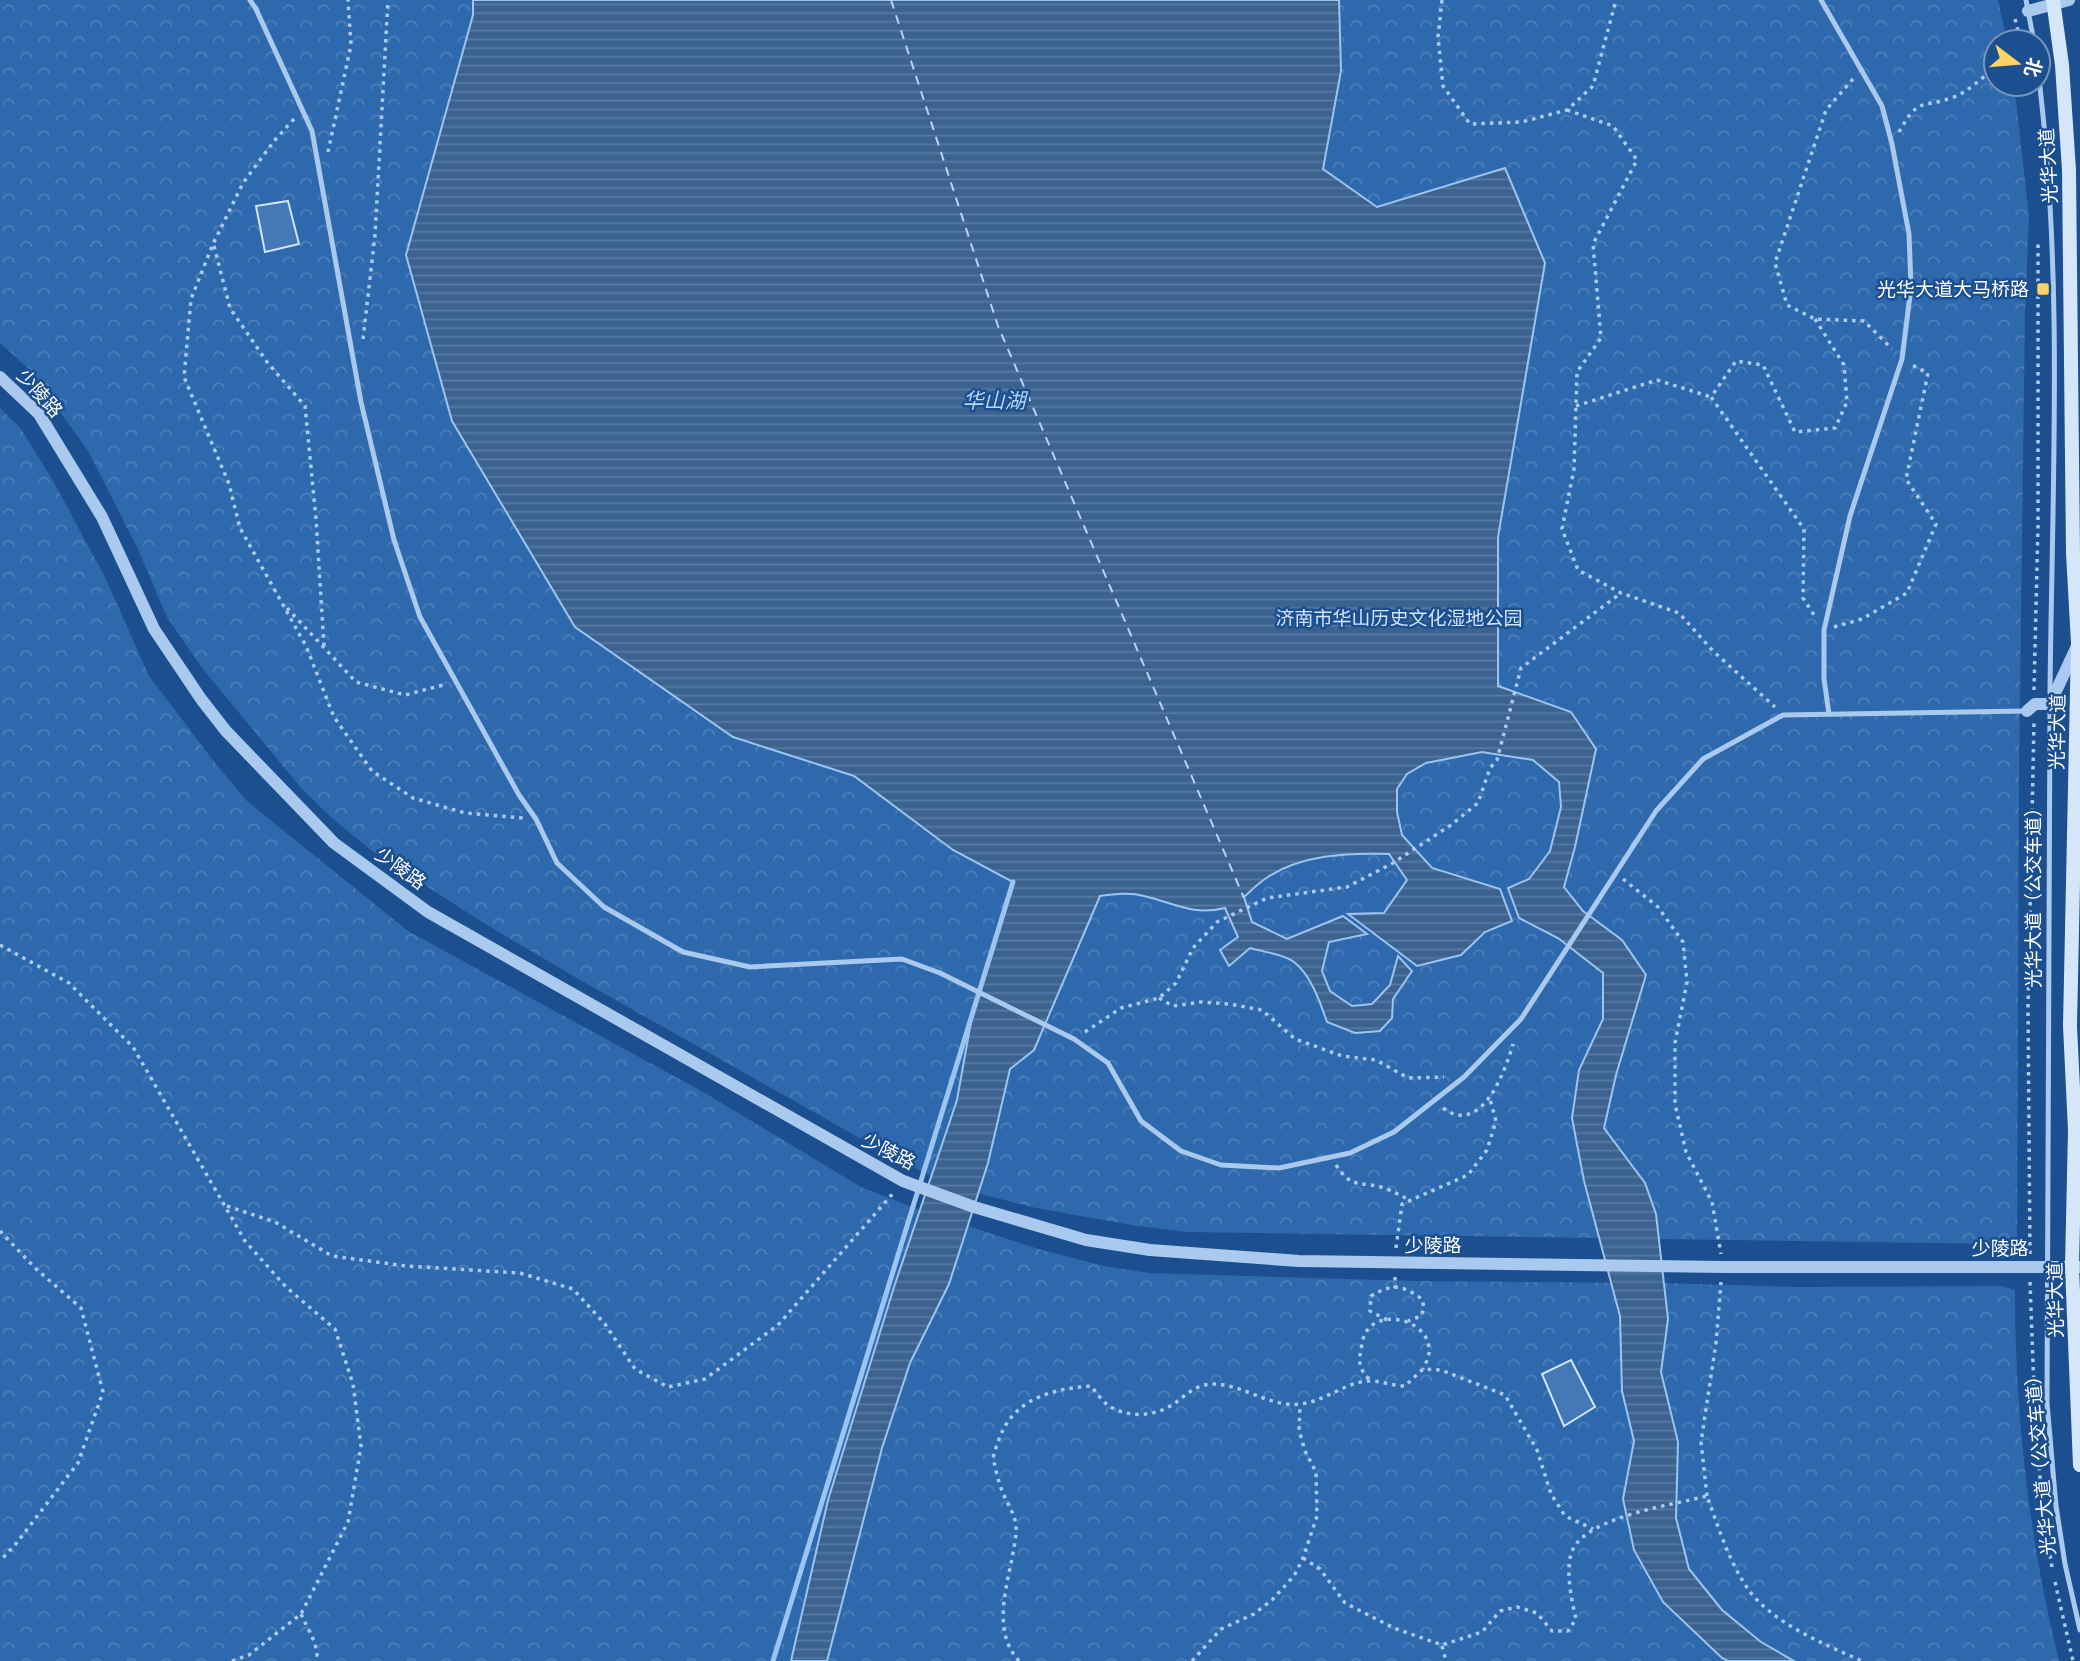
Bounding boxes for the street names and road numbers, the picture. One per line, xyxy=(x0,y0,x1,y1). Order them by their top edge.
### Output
street label: 光华大道 xyxy=(2035,127,2062,205)
street label: 少陵路 xyxy=(12,364,67,422)
street label: 光华大道 xyxy=(2045,694,2070,770)
street label: 光华大道（公交车道） xyxy=(2022,798,2045,988)
street label: 少陵路 xyxy=(371,842,431,894)
street label: 少陵路 xyxy=(858,1128,919,1175)
street label: 少陵路 xyxy=(1404,1234,1462,1257)
street label: 少陵路 xyxy=(1971,1237,2029,1260)
street label: 光华大道 xyxy=(2043,1262,2068,1338)
street label: 光华大道（公交车道） xyxy=(2021,1365,2060,1557)

